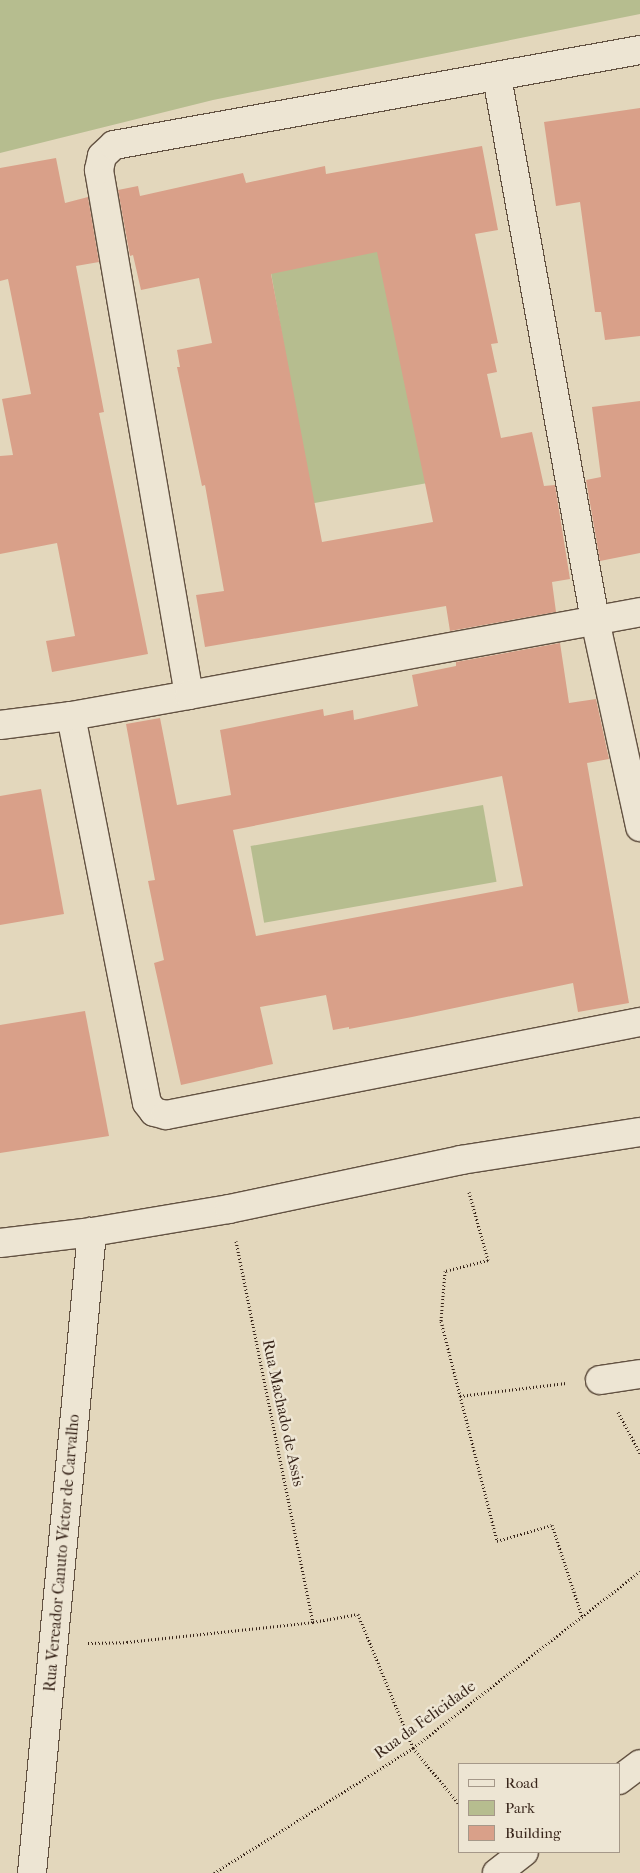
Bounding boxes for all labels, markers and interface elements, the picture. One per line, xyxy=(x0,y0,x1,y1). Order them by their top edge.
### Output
street label: Rua Machado de Assis xyxy=(258,1338,308,1488)
street label: Rua Vereador Canuto Víctor de Carvalho xyxy=(40,1413,84,1693)
street label: Rua da Felicidade xyxy=(371,1677,479,1763)
legend xyxy=(458,1763,620,1853)
text: Road xyxy=(505,1774,538,1792)
text: Park xyxy=(505,1799,535,1817)
text: Building xyxy=(505,1824,561,1842)

